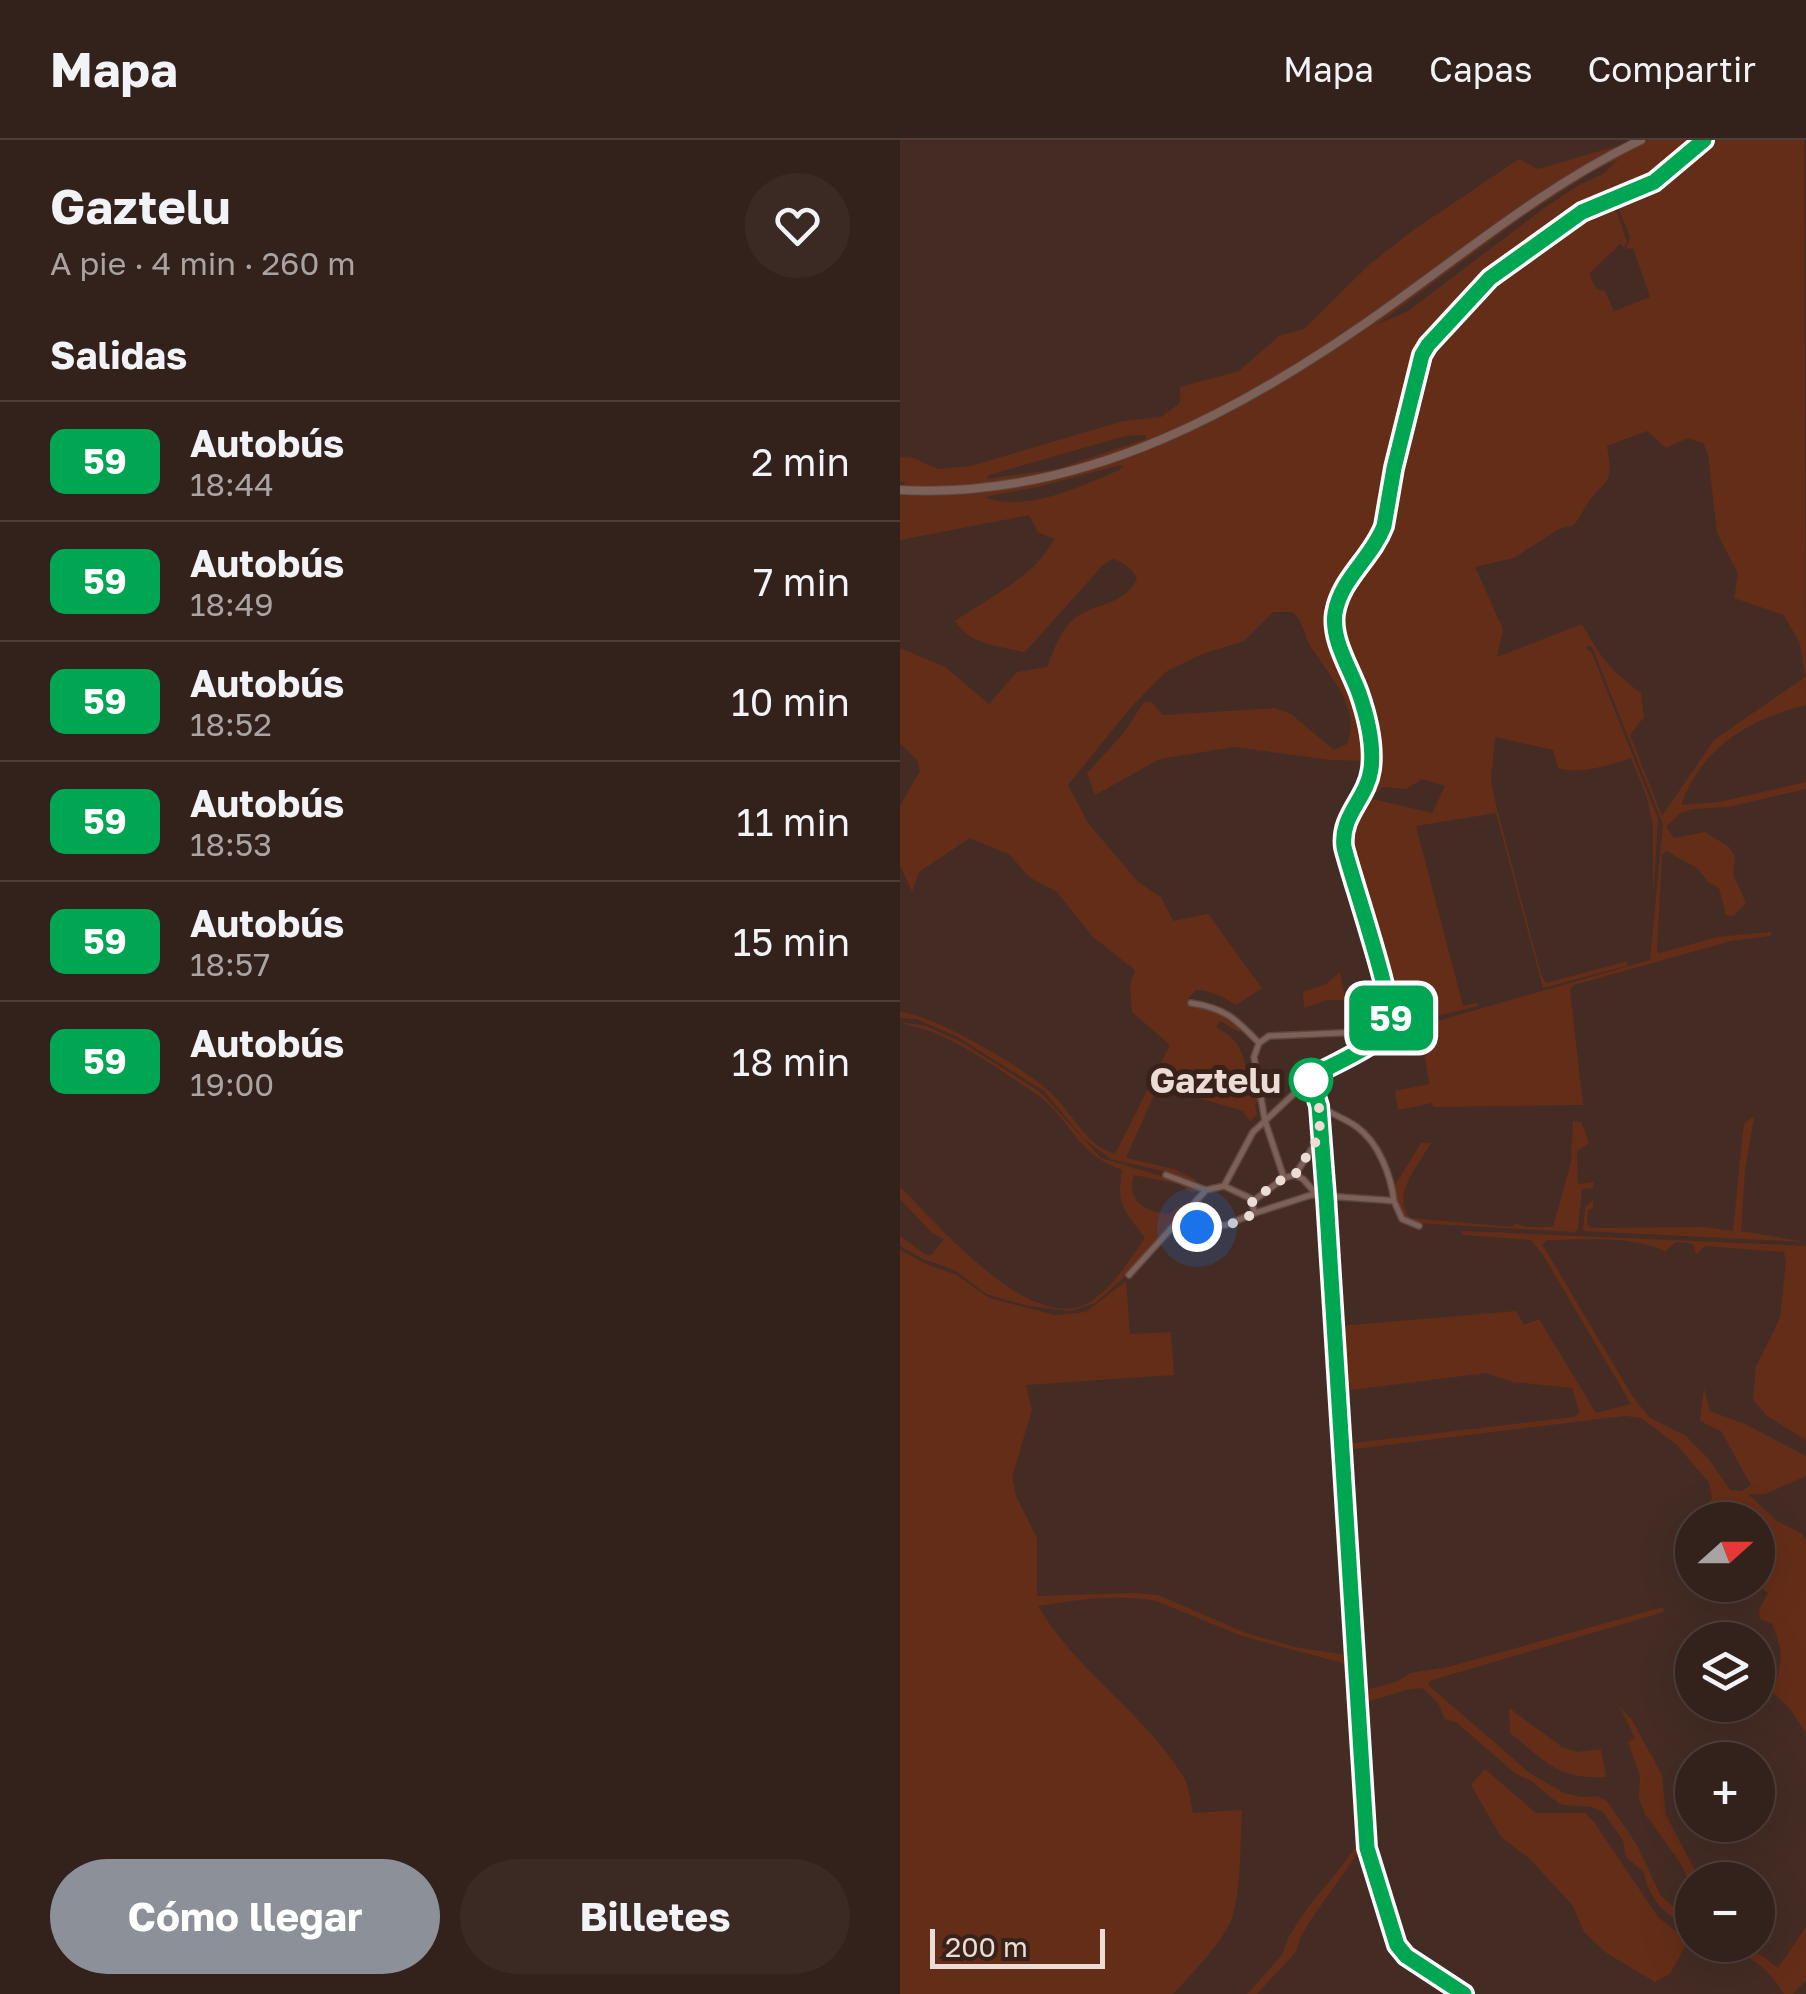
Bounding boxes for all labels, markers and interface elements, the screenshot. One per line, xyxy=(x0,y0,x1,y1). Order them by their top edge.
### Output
text: Mapa xyxy=(50,40,178,98)
text: Mapa xyxy=(1283,48,1374,90)
text: Capas xyxy=(1429,48,1533,90)
text: Compartir xyxy=(1588,48,1756,90)
button: heart xyxy=(745,173,850,278)
text: Gaztelu xyxy=(50,177,230,235)
text: A pie · 4 min · 260 m xyxy=(50,244,356,282)
text: Salidas xyxy=(50,332,187,377)
text: Autobús xyxy=(190,420,344,465)
text: 2 min xyxy=(751,439,850,484)
text: 59 xyxy=(83,440,127,482)
text: 18:44 xyxy=(190,465,274,503)
text: Autobús xyxy=(190,540,344,585)
text: 7 min xyxy=(753,559,850,604)
text: 59 xyxy=(83,560,127,602)
text: 18:49 xyxy=(190,585,274,623)
text: Autobús xyxy=(190,660,344,705)
text: 10 min xyxy=(731,679,850,724)
text: 59 xyxy=(83,680,127,722)
text: 18:52 xyxy=(190,705,272,743)
text: Autobús xyxy=(190,780,344,825)
text: 11 min xyxy=(736,799,850,844)
text: 59 xyxy=(83,800,127,842)
text: 18:53 xyxy=(190,825,272,863)
text: Autobús xyxy=(190,900,344,945)
text: 15 min xyxy=(733,919,850,964)
text: 59 xyxy=(83,920,127,962)
text: 18:57 xyxy=(190,945,270,983)
line badge: 59 xyxy=(1346,986,1436,1050)
text: 59 xyxy=(1369,997,1413,1039)
text: Autobús xyxy=(190,1020,344,1065)
text: 18 min xyxy=(732,1039,850,1084)
text: 59 xyxy=(83,1040,127,1082)
place label: Gaztelu xyxy=(1149,1059,1281,1101)
marker: Gaztelu xyxy=(1290,1059,1332,1101)
text: 19:00 xyxy=(190,1065,274,1103)
your location xyxy=(1172,1202,1222,1252)
north arrow xyxy=(1675,1502,1775,1602)
map controls xyxy=(1675,1502,1775,1962)
button: layers xyxy=(1675,1622,1775,1722)
button: + xyxy=(1675,1742,1775,1842)
button: Cómo llegar xyxy=(50,1859,440,1974)
button: Billetes xyxy=(460,1859,850,1974)
button: − xyxy=(1675,1862,1775,1962)
scale bar xyxy=(930,1924,1105,1968)
text: 200 m xyxy=(945,1930,1028,1963)

